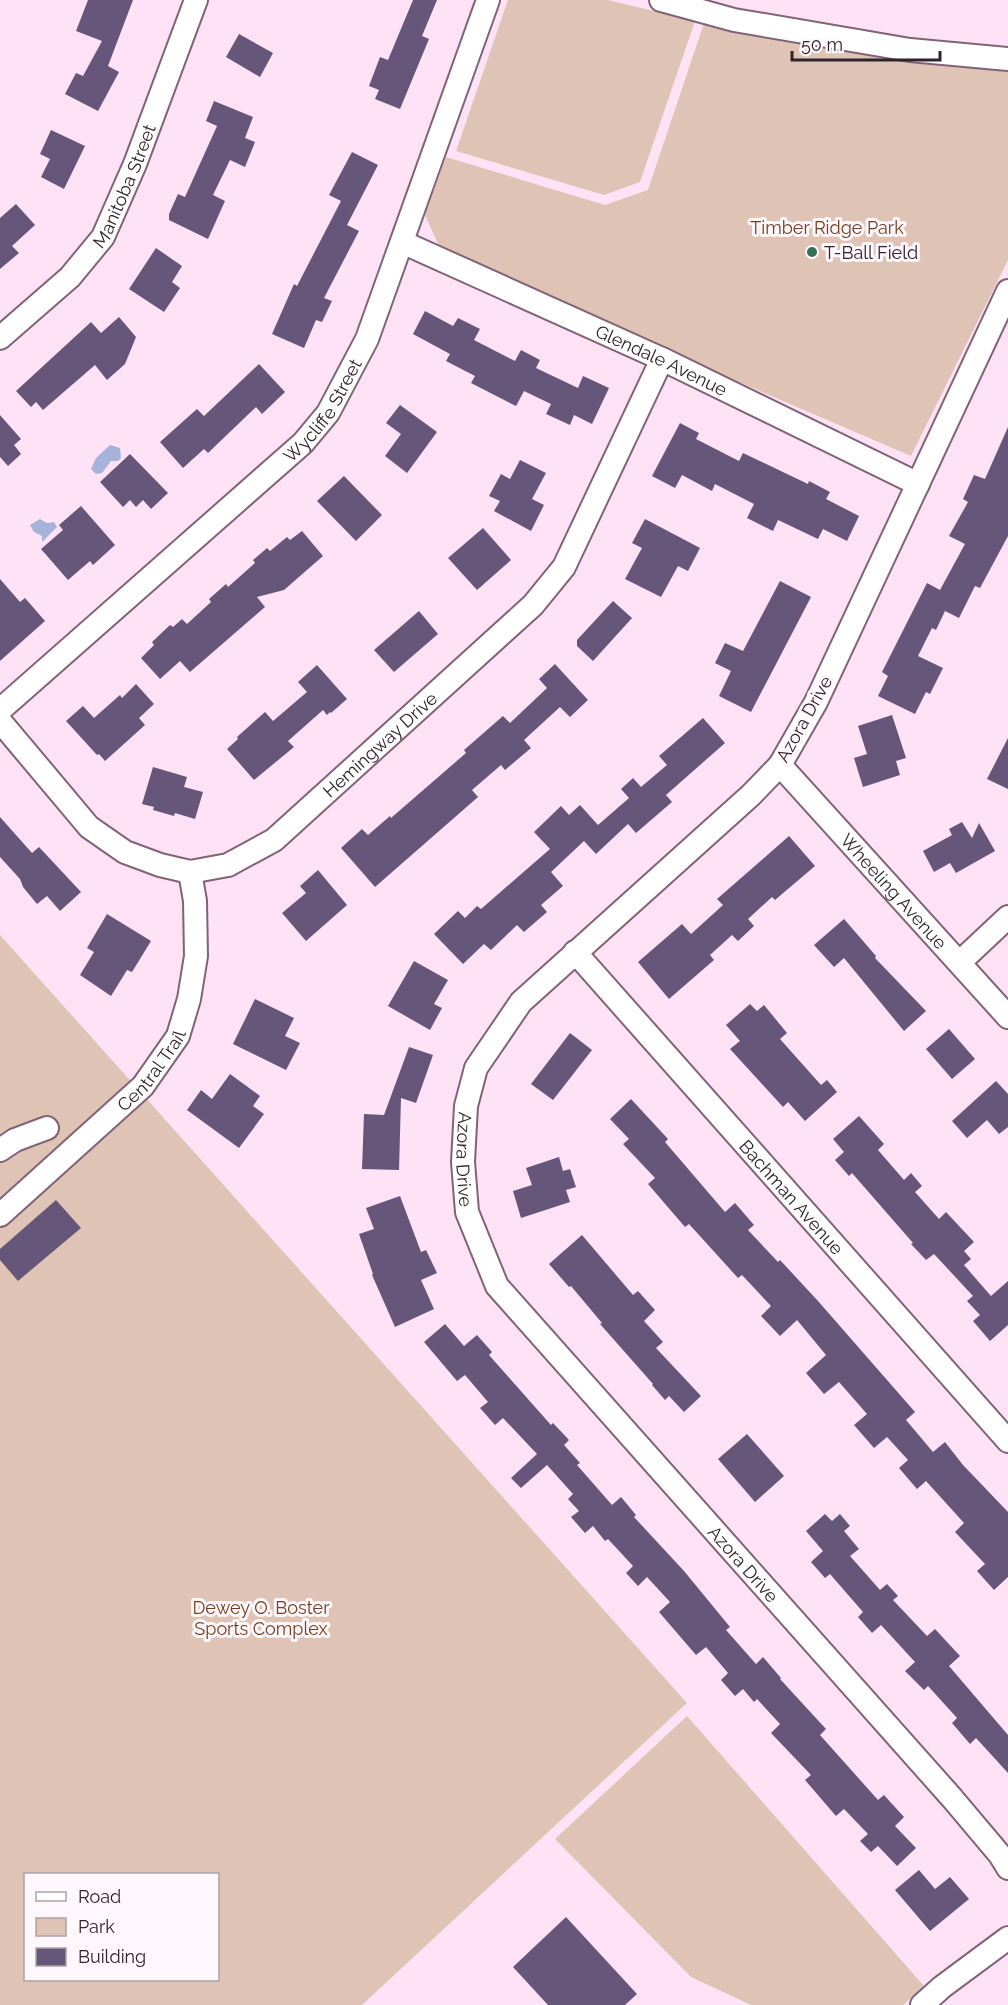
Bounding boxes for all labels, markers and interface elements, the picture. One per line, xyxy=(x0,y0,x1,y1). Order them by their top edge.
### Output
scale bar xyxy=(792,24,940,62)
text: 50 m xyxy=(801,34,843,55)
street label: Manitoba Street xyxy=(88,121,159,252)
park label: Timber Ridge Park xyxy=(750,217,904,238)
place label: T-Ball Field xyxy=(824,242,918,263)
marker: T-Ball Field xyxy=(805,245,819,259)
street label: Glendale Avenue xyxy=(593,320,731,400)
street label: Wycliffe Street xyxy=(279,355,365,466)
street label: Azora Drive xyxy=(772,672,836,766)
street label: Hemingway Drive xyxy=(318,687,441,801)
street label: Wheeling Avenue xyxy=(837,829,952,953)
street label: Central Trail xyxy=(112,1028,190,1115)
street label: Azora Drive xyxy=(452,1111,477,1208)
street label: Bachman Avenue xyxy=(735,1135,848,1259)
street label: Azora Drive xyxy=(704,1521,783,1606)
park label: Dewey O. Boster Sports Complex xyxy=(192,1597,330,1639)
legend xyxy=(24,1873,219,1981)
text: Road xyxy=(78,1886,121,1907)
text: Park xyxy=(78,1916,115,1937)
text: Building xyxy=(78,1946,146,1967)

